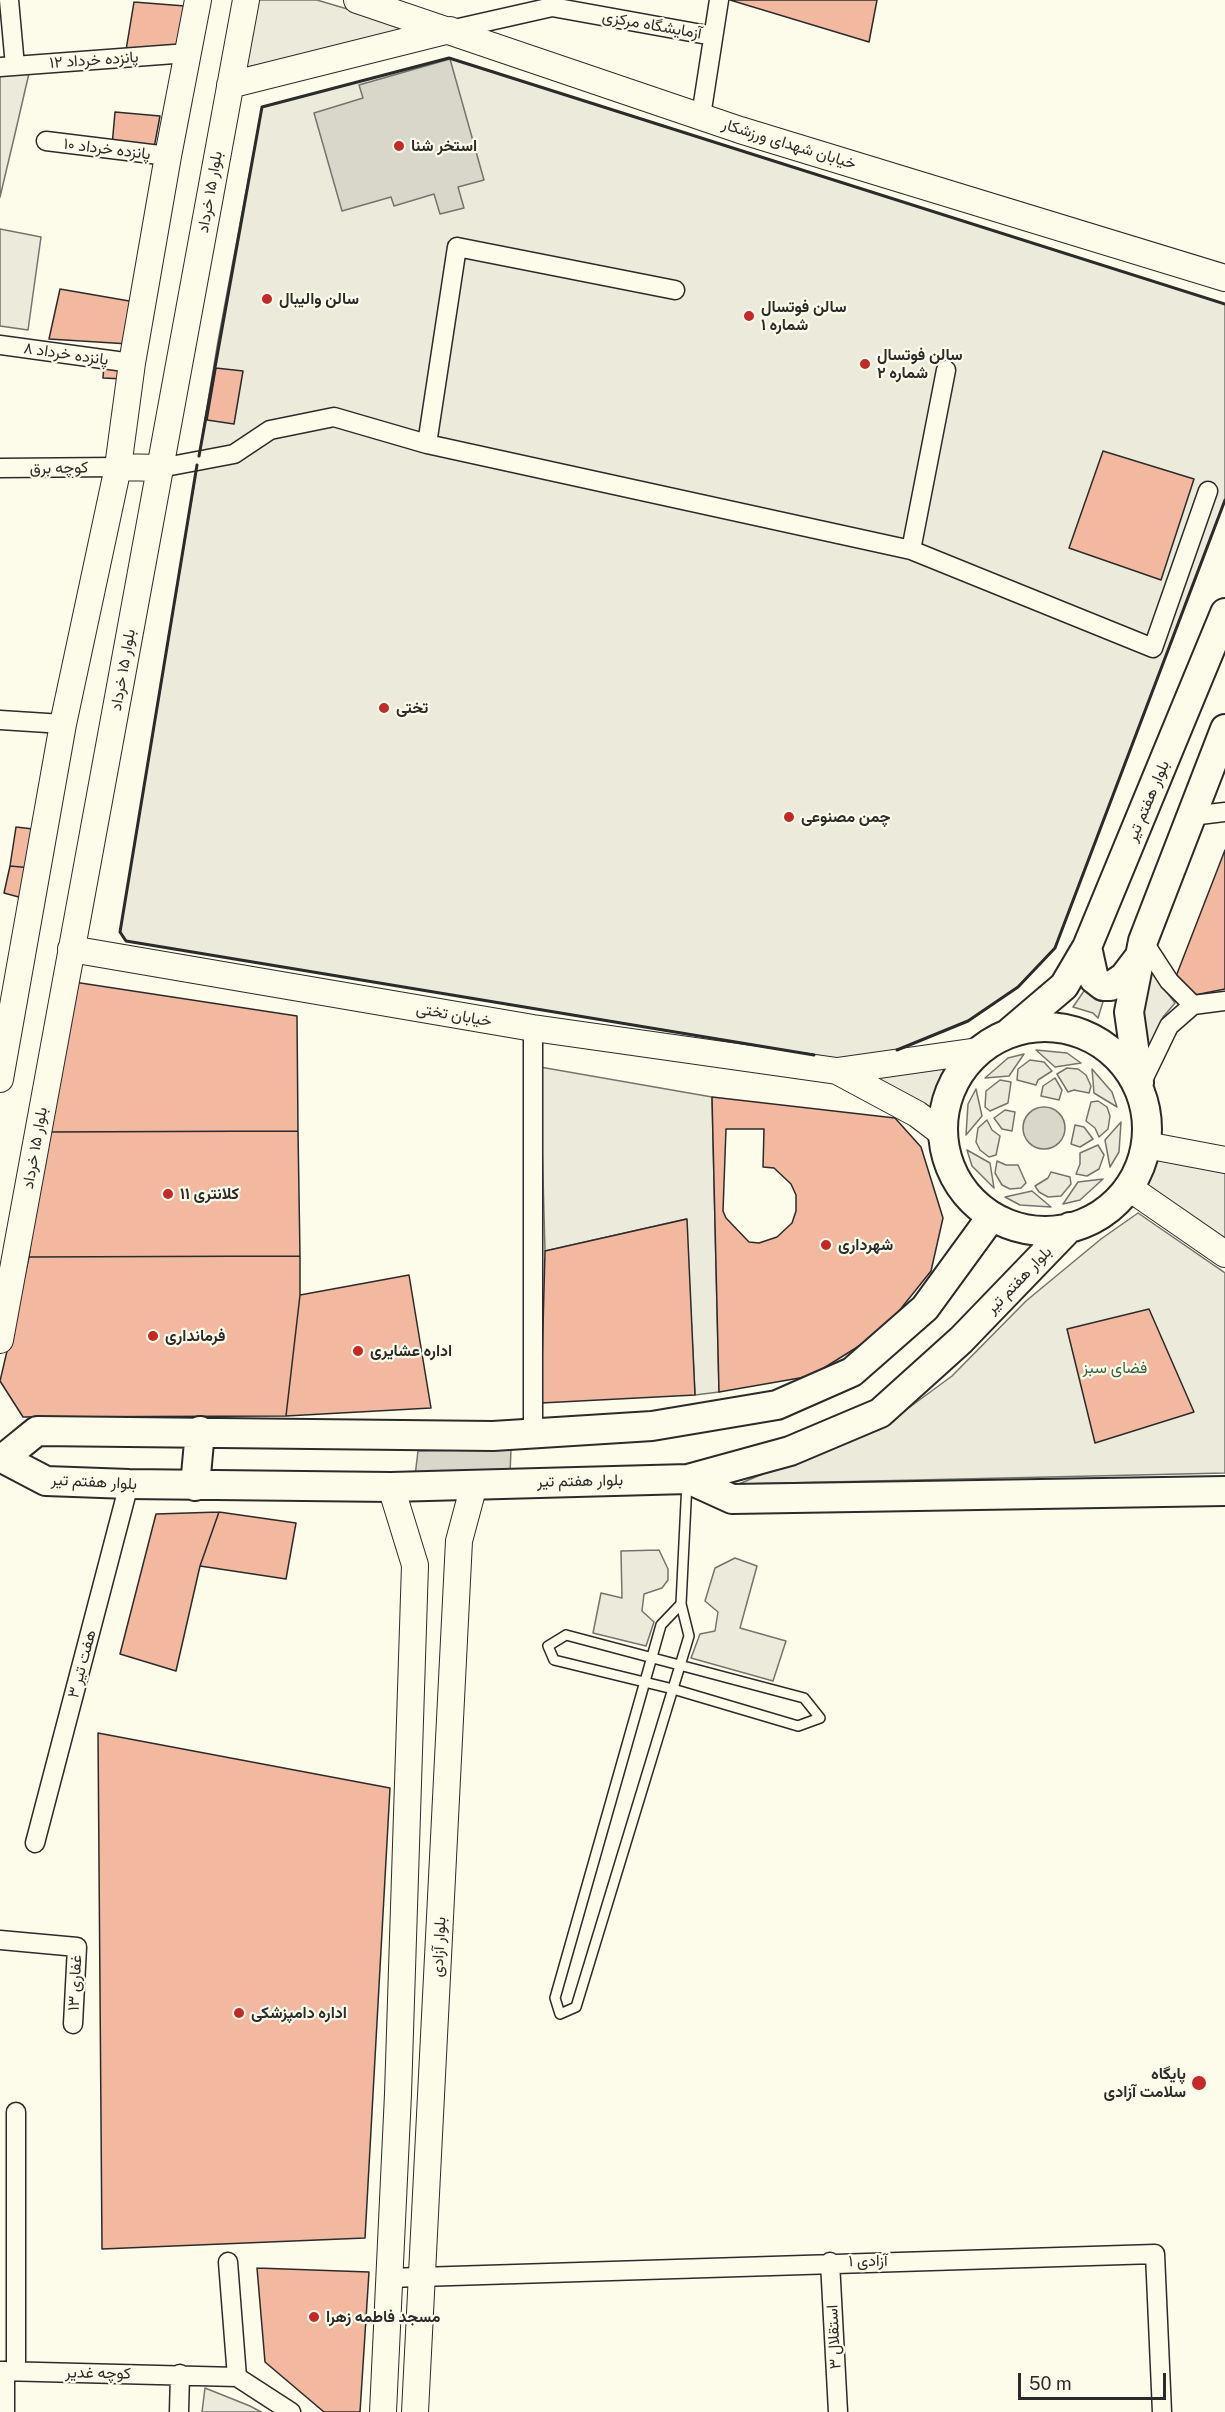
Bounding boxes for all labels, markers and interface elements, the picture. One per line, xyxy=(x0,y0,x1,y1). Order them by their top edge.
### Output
street label: آزمایشگاه مرکزی xyxy=(601,7,703,43)
street label: پانزده خرداد ۱۲ xyxy=(49,47,139,73)
street label: خیابان شهدای ورزشکار xyxy=(720,114,858,174)
street label: پانزده خرداد ۱۰ xyxy=(62,134,152,164)
place label: استخر شنا xyxy=(411,136,477,156)
marker: استخر شنا xyxy=(392,139,406,153)
street label: بلوار ۱۵ خرداد xyxy=(193,150,227,234)
place label: سالن والیبال xyxy=(279,289,359,309)
marker: سالن والیبال xyxy=(260,292,274,306)
place label: سالن فوتسال شماره ۱ xyxy=(761,297,847,335)
marker: سالن فوتسال شماره ۱ xyxy=(742,309,756,323)
street label: پانزده خرداد ۸ xyxy=(22,339,110,369)
place label: سالن فوتسال شماره ۲ xyxy=(877,345,963,383)
marker: سالن فوتسال شماره ۲ xyxy=(858,357,872,371)
street label: کوچه برق xyxy=(30,458,88,478)
street label: بلوار ۱۵ خرداد xyxy=(106,628,140,712)
place label: تختی xyxy=(396,698,428,718)
marker: تختی xyxy=(377,701,391,715)
street label: بلوار هفتم تیر xyxy=(1122,758,1174,844)
place label: چمن مصنوعی xyxy=(801,807,890,827)
marker: چمن مصنوعی xyxy=(782,810,796,824)
street label: خیابان تختی xyxy=(415,999,493,1031)
street label: بلوار ۱۵ خرداد xyxy=(18,1106,52,1190)
place label: کلانتری ۱۱ xyxy=(180,1184,239,1204)
marker: کلانتری ۱۱ xyxy=(161,1187,175,1201)
place label: شهرداری xyxy=(838,1235,893,1255)
marker: شهرداری xyxy=(819,1238,833,1252)
street label: بلوار هفتم تیر xyxy=(982,1242,1056,1318)
place label: فرمانداری xyxy=(165,1326,226,1346)
marker: فرمانداری xyxy=(146,1329,160,1343)
place label: اداره عشایری xyxy=(370,1341,452,1361)
marker: اداره عشایری xyxy=(351,1344,365,1358)
park label: فضای سبز xyxy=(1083,1358,1147,1378)
street label: بلوار هفتم تیر xyxy=(50,1470,138,1494)
street label: بلوار هفتم تیر xyxy=(537,1471,623,1491)
street label: هفت تیر ۳ xyxy=(64,1628,100,1700)
street label: بلوار آزادی xyxy=(428,1916,450,1978)
street label: غفاری ۱۳ xyxy=(64,1954,86,2012)
place label: اداره دامپزشکی xyxy=(251,2003,347,2023)
marker: اداره دامپزشکی xyxy=(232,2006,246,2020)
place label: پایگاه سلامت آزادی xyxy=(1104,2064,1186,2102)
marker: پایگاه سلامت آزادی xyxy=(1190,2074,1208,2092)
street label: آزادی ۱ xyxy=(848,2251,888,2271)
street label: استقلال ۳ xyxy=(823,2304,845,2370)
place label: مسجد فاطمه زهرا xyxy=(326,2307,440,2327)
marker: مسجد فاطمه زهرا xyxy=(307,2310,321,2324)
scale bar xyxy=(1021,2361,1170,2399)
street label: کوچه غدیر xyxy=(65,2363,131,2383)
text: 50 m xyxy=(1029,2373,1072,2394)

